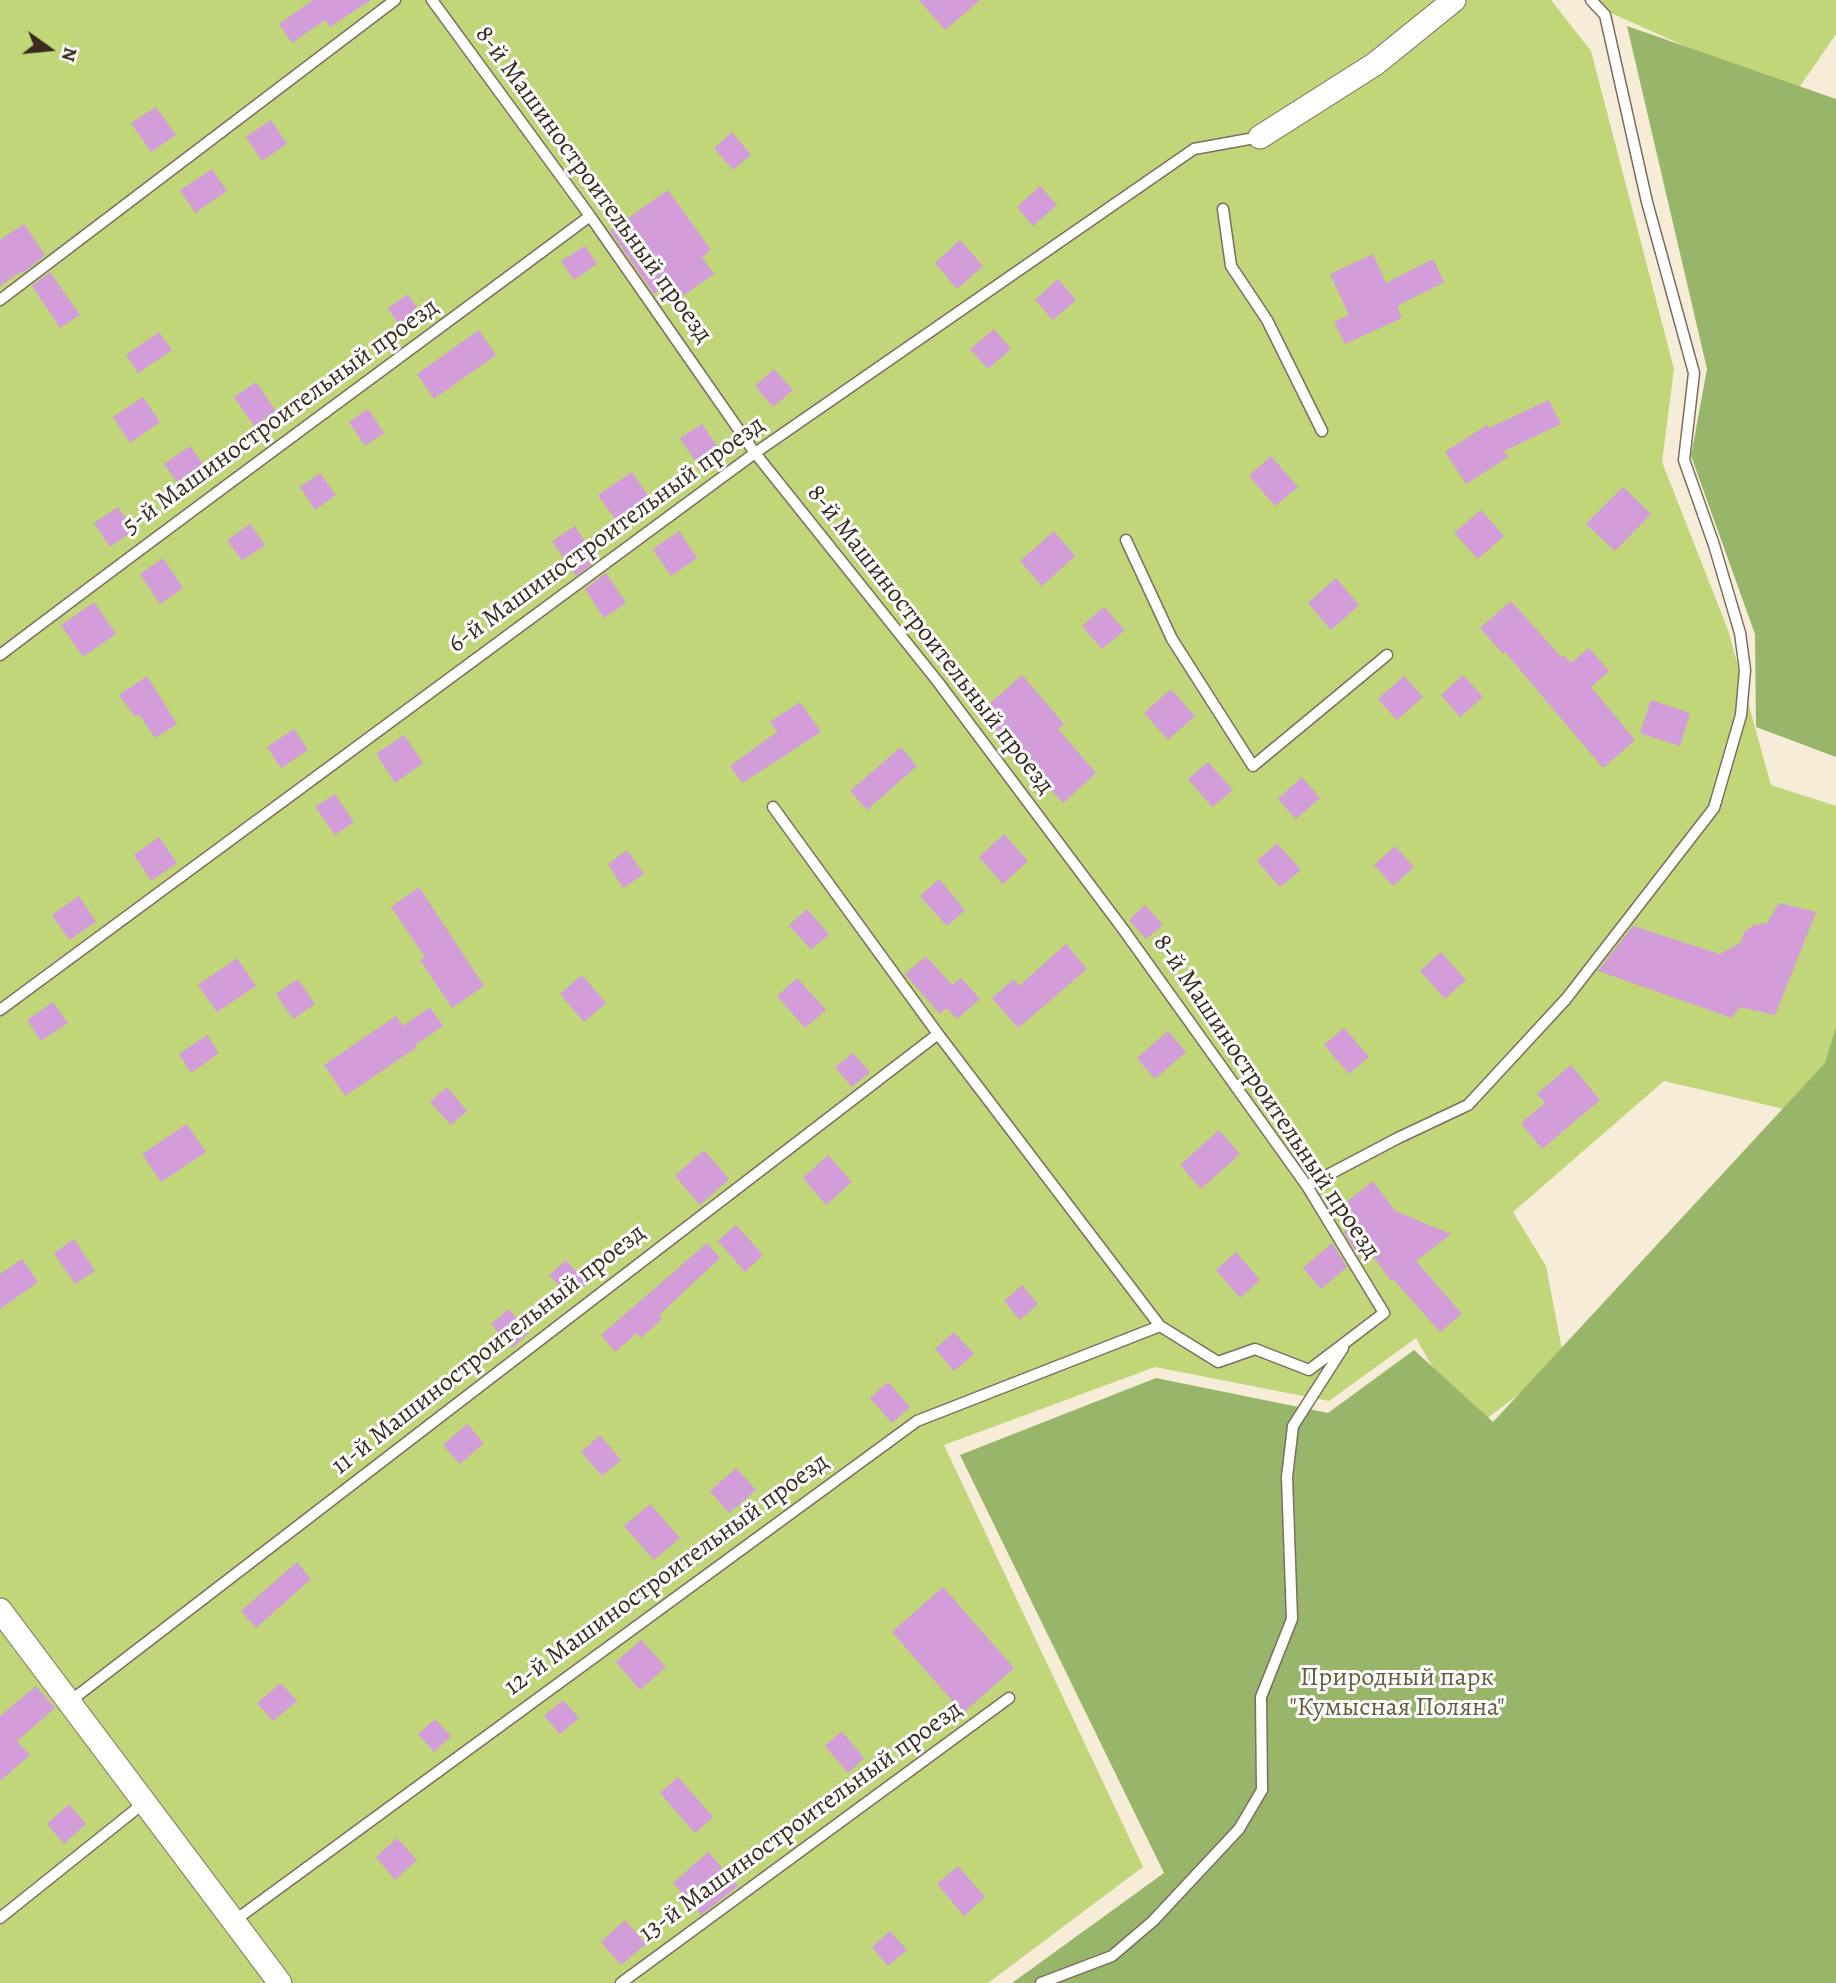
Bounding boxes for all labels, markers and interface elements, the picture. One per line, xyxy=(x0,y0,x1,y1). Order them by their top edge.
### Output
north arrow xyxy=(14,14,84,84)
street label: 8-й Машиностроительный проезд xyxy=(467,20,719,350)
text: N xyxy=(55,44,84,64)
street label: 5-й Машиностроительный проезд xyxy=(117,292,445,542)
street label: 6-й Машиностроительный проезд xyxy=(443,410,771,660)
street label: 8-й Машиностроительный проезд xyxy=(799,479,1061,801)
street label: 8-й Машиностроительный проезд xyxy=(1146,929,1386,1265)
street label: 11-й Машиностроительный проезд xyxy=(326,1218,652,1482)
street label: 12-й Машиностроительный проезд xyxy=(499,1447,835,1703)
park label: Природный парк "Кумысная Поляна" xyxy=(1289,1663,1505,1724)
street label: 13-й Машиностроительный проезд xyxy=(634,1694,968,1950)

